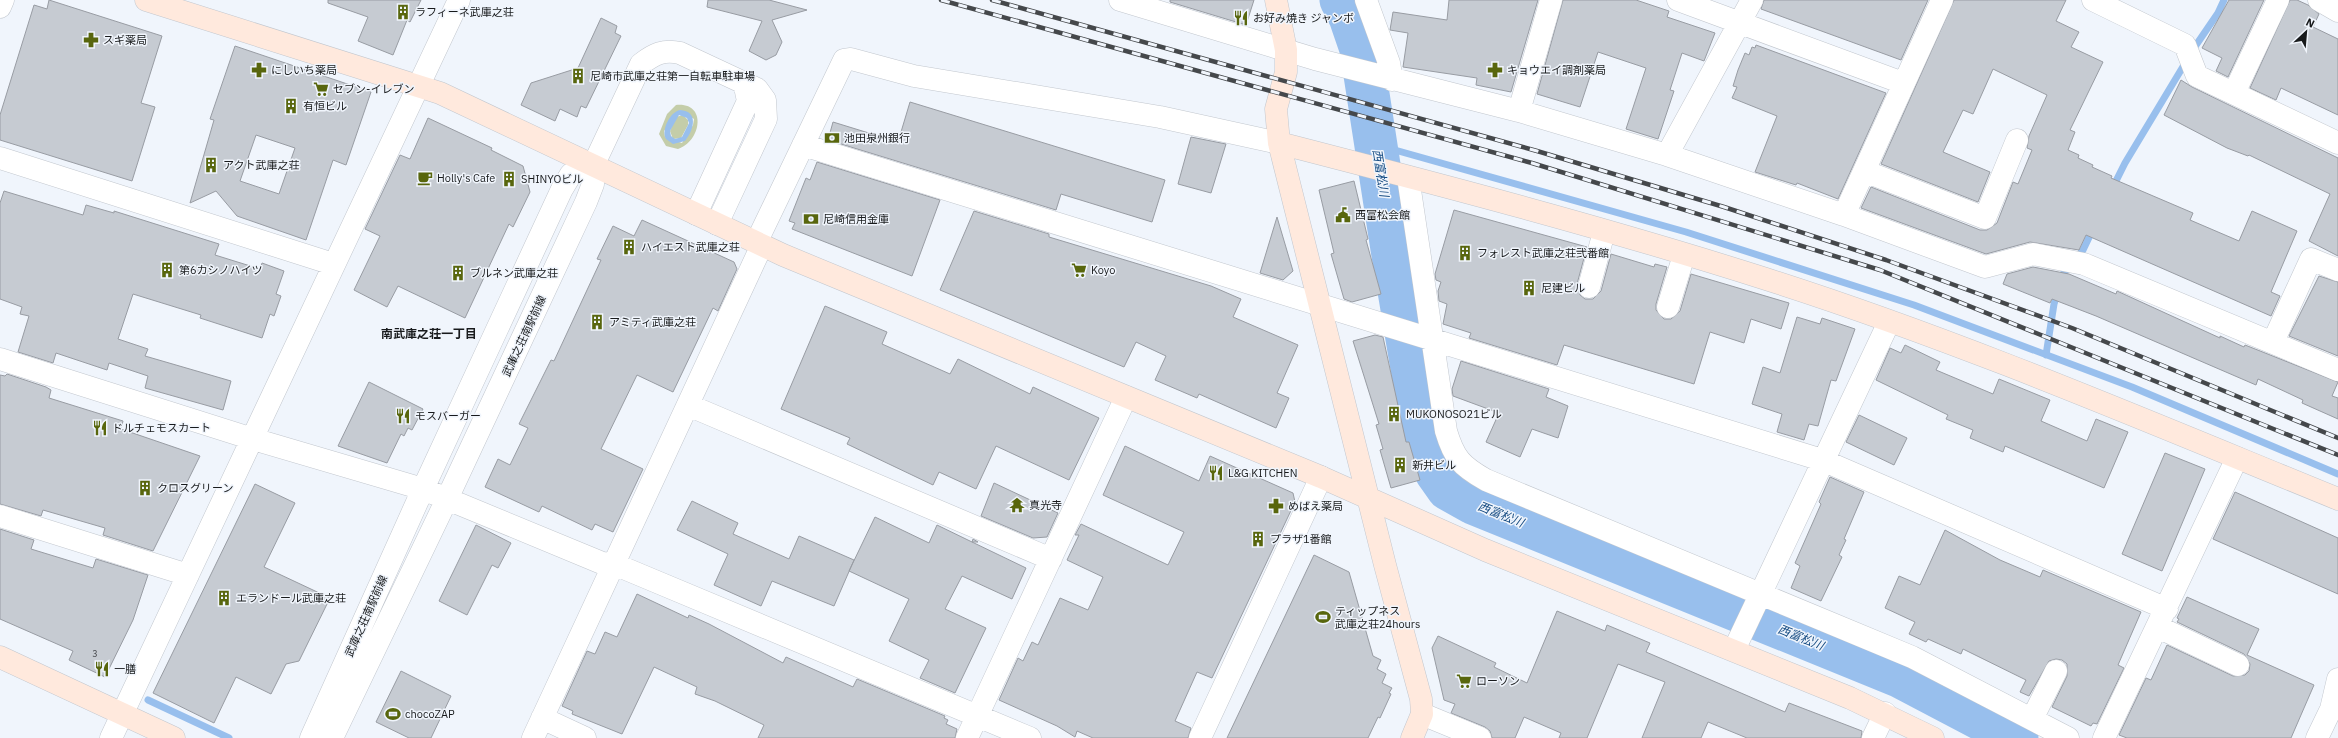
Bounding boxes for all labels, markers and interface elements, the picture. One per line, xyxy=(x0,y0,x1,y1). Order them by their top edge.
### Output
building icon: ラフィーネ武庫之荘 xyxy=(394,3,412,21)
place label: ラフィーネ武庫之荘 xyxy=(415,5,514,19)
restaurant icon: お好み焼き ジャンボ xyxy=(1232,9,1250,27)
place label: お好み焼き ジャンボ xyxy=(1253,11,1354,25)
north arrow xyxy=(2286,12,2326,52)
text: N xyxy=(2304,15,2317,31)
pharmacy icon: スギ薬局 xyxy=(82,31,100,49)
place label: スギ薬局 xyxy=(103,33,147,47)
pharmacy icon: にしいち薬局 xyxy=(250,61,268,79)
pharmacy icon: キョウエイ調剤薬局 xyxy=(1486,61,1504,79)
place label: にしいち薬局 xyxy=(271,63,337,77)
place label: キョウエイ調剤薬局 xyxy=(1507,63,1606,77)
building icon: 尼崎市武庫之荘第一自転車駐車場 xyxy=(569,67,587,85)
place label: 尼崎市武庫之荘第一自転車駐車場 xyxy=(590,69,755,83)
supermarket icon: セブン-イレブン xyxy=(312,80,330,98)
place label: セブン-イレブン xyxy=(333,82,414,96)
building icon: 有恒ビル xyxy=(282,97,300,115)
place label: 有恒ビル xyxy=(303,99,347,113)
bank icon: 池田泉州銀行 xyxy=(823,129,841,147)
place label: 池田泉州銀行 xyxy=(844,131,910,145)
water label: 西富松川 xyxy=(1370,148,1392,200)
building icon: アクト武庫之荘 xyxy=(202,156,220,174)
place label: アクト武庫之荘 xyxy=(223,158,299,172)
cafe icon: Holly's Cafe xyxy=(416,169,434,187)
building icon: SHINYOビル xyxy=(500,170,518,188)
place label: Holly's Cafe xyxy=(437,171,495,185)
place label: SHINYOビル xyxy=(521,172,583,186)
public building icon: 西富松会館 xyxy=(1334,206,1352,224)
place label: 西富松会館 xyxy=(1355,208,1410,222)
bank icon: 尼崎信用金庫 xyxy=(802,210,820,228)
place label: 尼崎信用金庫 xyxy=(823,212,889,226)
building icon: ハイエスト武庫之荘 xyxy=(620,238,638,256)
place label: ハイエスト武庫之荘 xyxy=(641,240,740,254)
building icon: フォレスト武庫之荘弐番館 xyxy=(1456,244,1474,262)
place label: フォレスト武庫之荘弐番館 xyxy=(1477,246,1609,260)
building icon: 第6カシノハイツ xyxy=(158,261,176,279)
supermarket icon: Koyo xyxy=(1070,261,1088,279)
place label: 第6カシノハイツ xyxy=(179,263,262,277)
place label: Koyo xyxy=(1091,263,1115,277)
building icon: ブルネン武庫之荘 xyxy=(449,264,467,282)
place label: ブルネン武庫之荘 xyxy=(470,266,558,280)
building icon: 尼建ビル xyxy=(1520,279,1538,297)
place label: 尼建ビル xyxy=(1541,281,1585,295)
street label: 武庫之荘南駅前線 xyxy=(499,293,549,379)
building icon: アミティ武庫之荘 xyxy=(588,313,606,331)
place label: アミティ武庫之荘 xyxy=(609,315,696,329)
district label: 南武庫之荘一丁目 xyxy=(381,326,477,341)
building icon: MUKONOSO21ビル xyxy=(1385,405,1403,423)
restaurant icon: モスバーガー xyxy=(394,407,412,425)
place label: MUKONOSO21ビル xyxy=(1406,407,1502,421)
place label: モスバーガー xyxy=(415,409,481,423)
restaurant icon: ドルチェモスカート xyxy=(91,419,109,437)
place label: ドルチェモスカート xyxy=(112,421,211,435)
building icon: 新井ビル xyxy=(1391,456,1409,474)
place label: 新井ビル xyxy=(1412,458,1456,472)
restaurant icon: L&G KITCHEN xyxy=(1207,464,1225,482)
place label: L&G KITCHEN xyxy=(1228,466,1297,480)
building icon: クロスグリーン xyxy=(136,479,154,497)
place label: クロスグリーン xyxy=(157,481,233,495)
temple icon: 真光寺 xyxy=(1008,496,1026,514)
pharmacy icon: めばえ薬局 xyxy=(1267,497,1285,515)
place label: 真光寺 xyxy=(1029,498,1062,512)
water label: 西富松川 xyxy=(1476,498,1528,531)
place label: めばえ薬局 xyxy=(1288,499,1343,513)
building icon: プラザ1番館 xyxy=(1249,530,1267,548)
place label: プラザ1番館 xyxy=(1270,532,1332,546)
street label: 武庫之荘南駅前線 xyxy=(342,573,390,659)
building icon: エランドール武庫之荘 xyxy=(215,589,233,607)
place label: エランドール武庫之荘 xyxy=(236,591,346,605)
place label: ティップネス 武庫之荘24hours xyxy=(1335,604,1420,631)
sports icon: ティップネス 武庫之荘24hours xyxy=(1314,608,1332,626)
water label: 西富松川 xyxy=(1776,621,1828,654)
house number: 3 xyxy=(92,648,98,659)
restaurant icon: 一膳 xyxy=(93,660,111,678)
place label: 一膳 xyxy=(114,662,136,676)
supermarket icon: ローソン xyxy=(1455,672,1473,690)
place label: ローソン xyxy=(1476,674,1520,688)
sports icon: chocoZAP xyxy=(384,705,402,723)
place label: chocoZAP xyxy=(405,707,455,721)

